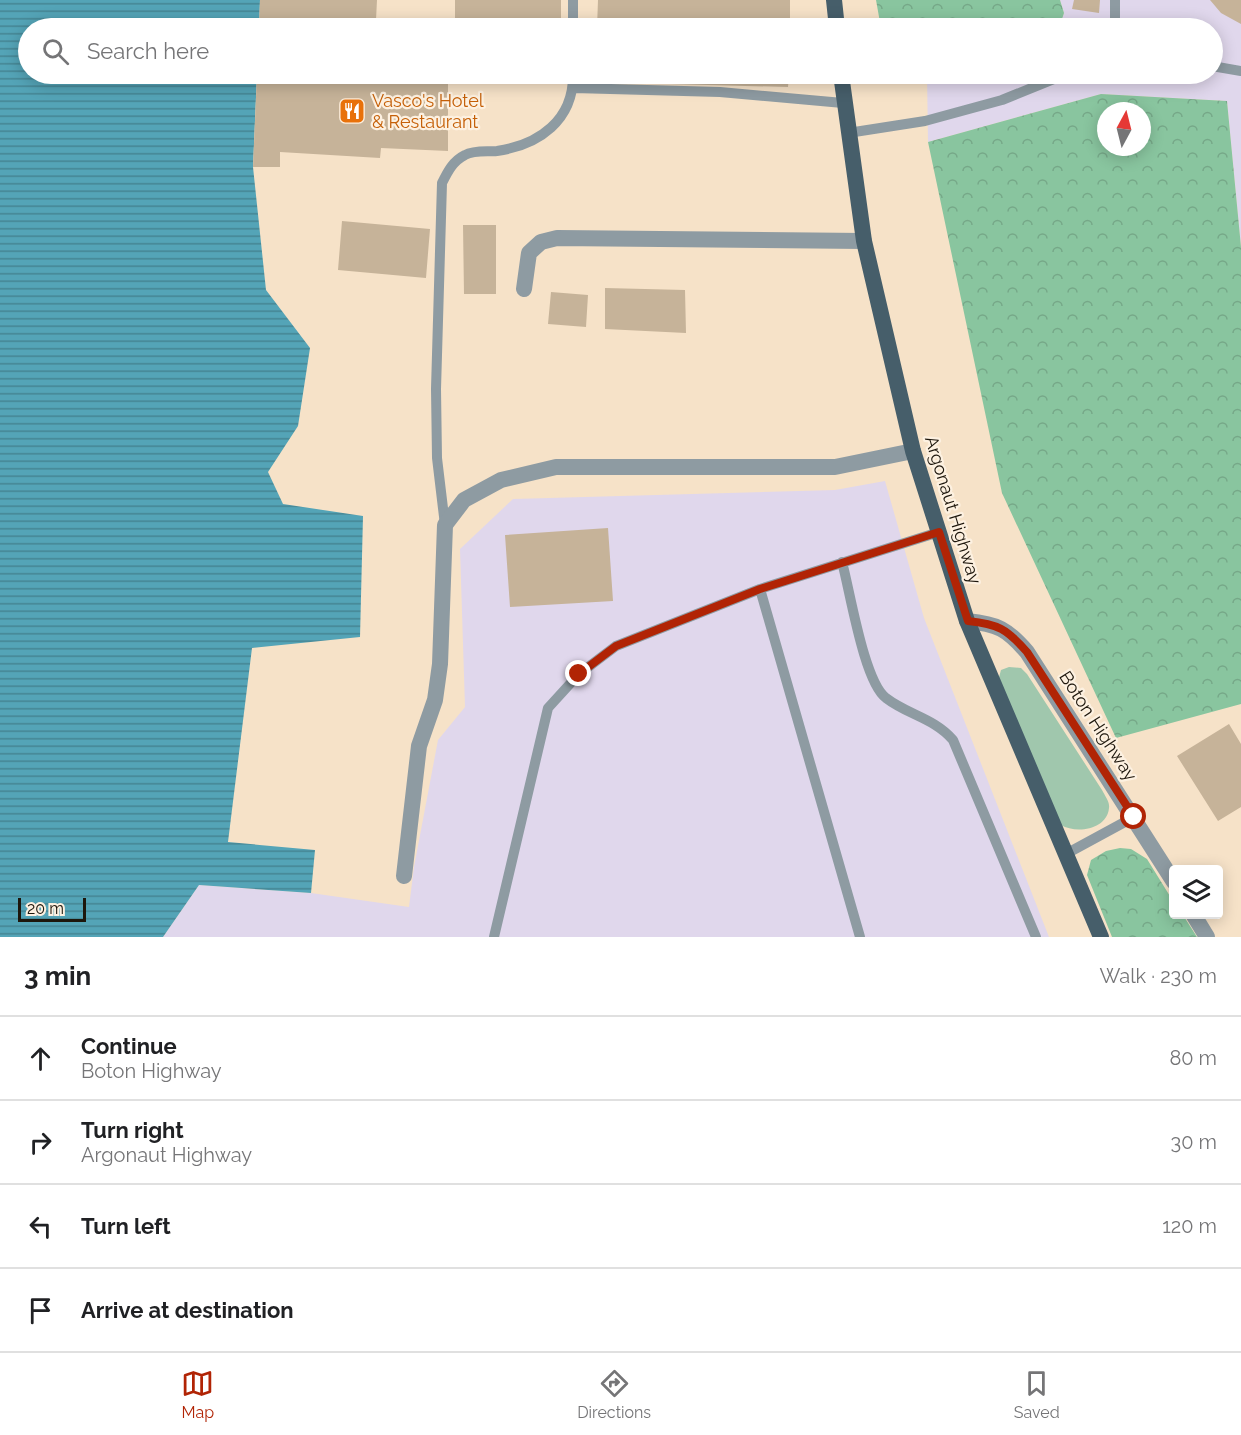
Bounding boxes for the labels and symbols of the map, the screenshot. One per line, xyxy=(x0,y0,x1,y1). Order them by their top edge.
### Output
place label: Vasco's Hotel & Restaurant xyxy=(372,90,484,132)
restaurant icon: Vasco's Hotel & Restaurant xyxy=(337,96,367,126)
north arrow xyxy=(1097,102,1151,156)
street label: Argonaut Highway xyxy=(921,433,986,587)
route end xyxy=(565,660,591,686)
street label: Boton Highway xyxy=(1055,667,1142,785)
route start xyxy=(1120,803,1146,829)
scale bar xyxy=(18,895,86,922)

